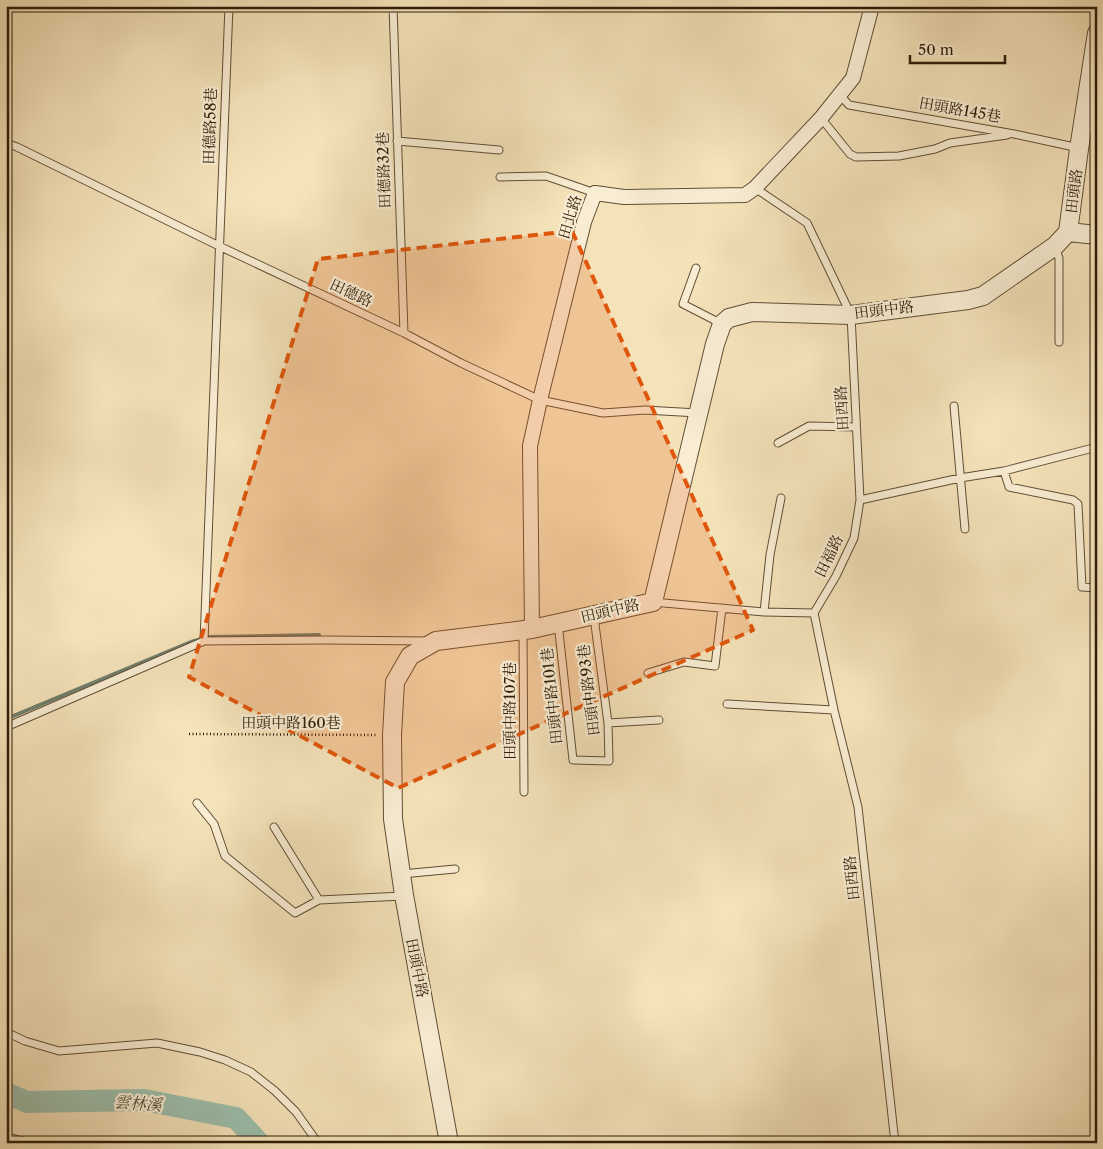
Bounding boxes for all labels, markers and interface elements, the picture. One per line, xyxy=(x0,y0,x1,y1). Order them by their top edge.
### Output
scale bar xyxy=(910,32,1006,64)
text: 50 m xyxy=(918,40,954,59)
street label: 田德路58巷 xyxy=(199,87,220,165)
street label: 田頭路145巷 xyxy=(918,93,1003,126)
street label: 田德路32巷 xyxy=(373,131,394,209)
street label: 田頭路 xyxy=(1061,167,1086,214)
street label: 田北路 xyxy=(554,193,585,241)
street label: 田德路 xyxy=(327,274,376,311)
street label: 田頭中路 xyxy=(853,296,915,323)
street label: 田西路 xyxy=(831,385,852,431)
street label: 田福路 xyxy=(810,531,847,580)
street label: 田頭中路 xyxy=(579,595,641,627)
street label: 田頭中路93巷 xyxy=(573,643,604,737)
street label: 田頭中路101巷 xyxy=(537,647,566,745)
street label: 田頭中路107巷 xyxy=(500,662,519,760)
street label: 田頭中路160巷 xyxy=(241,713,341,732)
street label: 田西路 xyxy=(840,855,863,901)
street label: 田頭中路 xyxy=(402,937,433,999)
water label: 雲林溪 xyxy=(113,1091,165,1115)

